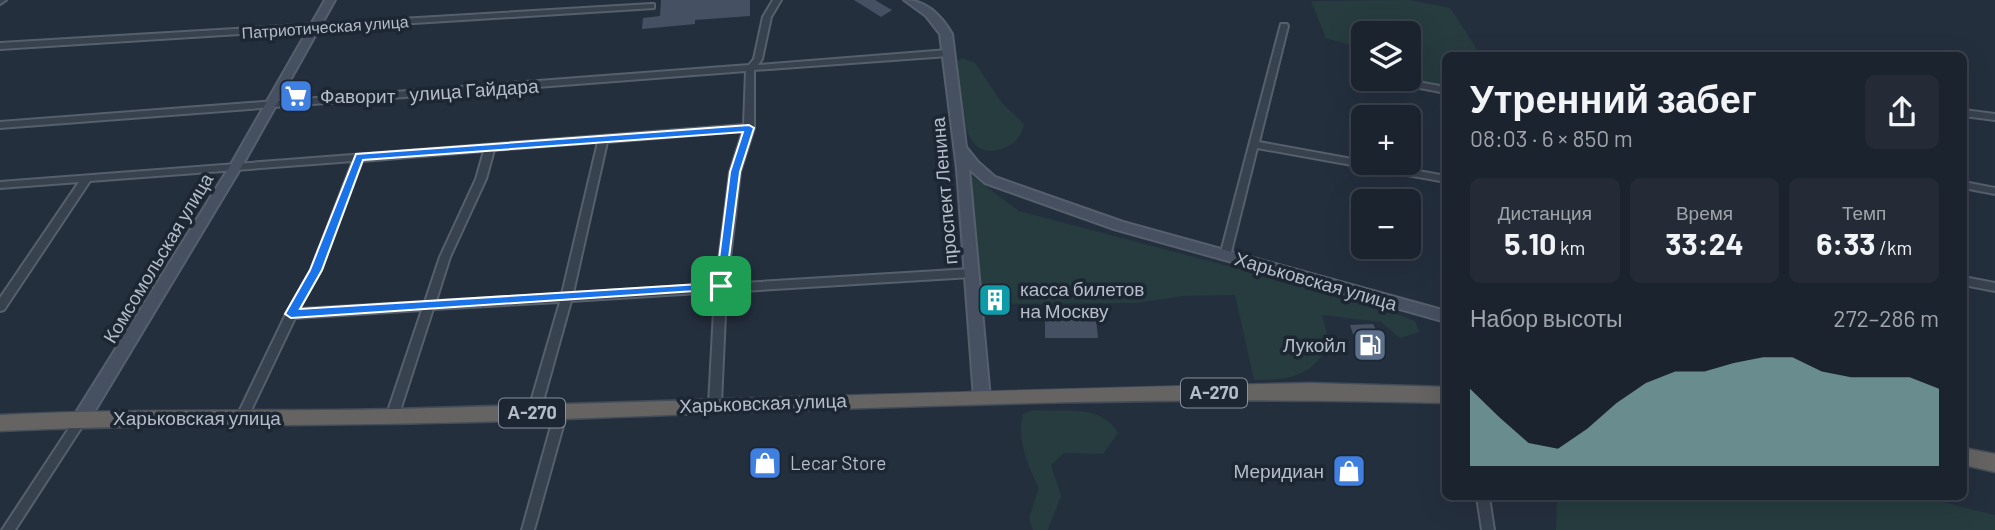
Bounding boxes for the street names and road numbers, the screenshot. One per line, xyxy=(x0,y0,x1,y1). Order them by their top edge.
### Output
street label: Патриотическая улица xyxy=(241,11,409,42)
street label: улица Гайдара xyxy=(409,73,540,105)
street label: проспект Ленина xyxy=(926,116,961,266)
street label: Комсомольская улица xyxy=(98,168,218,347)
street label: Харьковская улица xyxy=(1232,246,1400,315)
road number: А-270 xyxy=(1181,379,1247,408)
street label: Харьковская улица xyxy=(679,388,848,417)
road number: А-270 xyxy=(499,398,565,428)
street label: Харьковская улица xyxy=(113,406,281,429)

